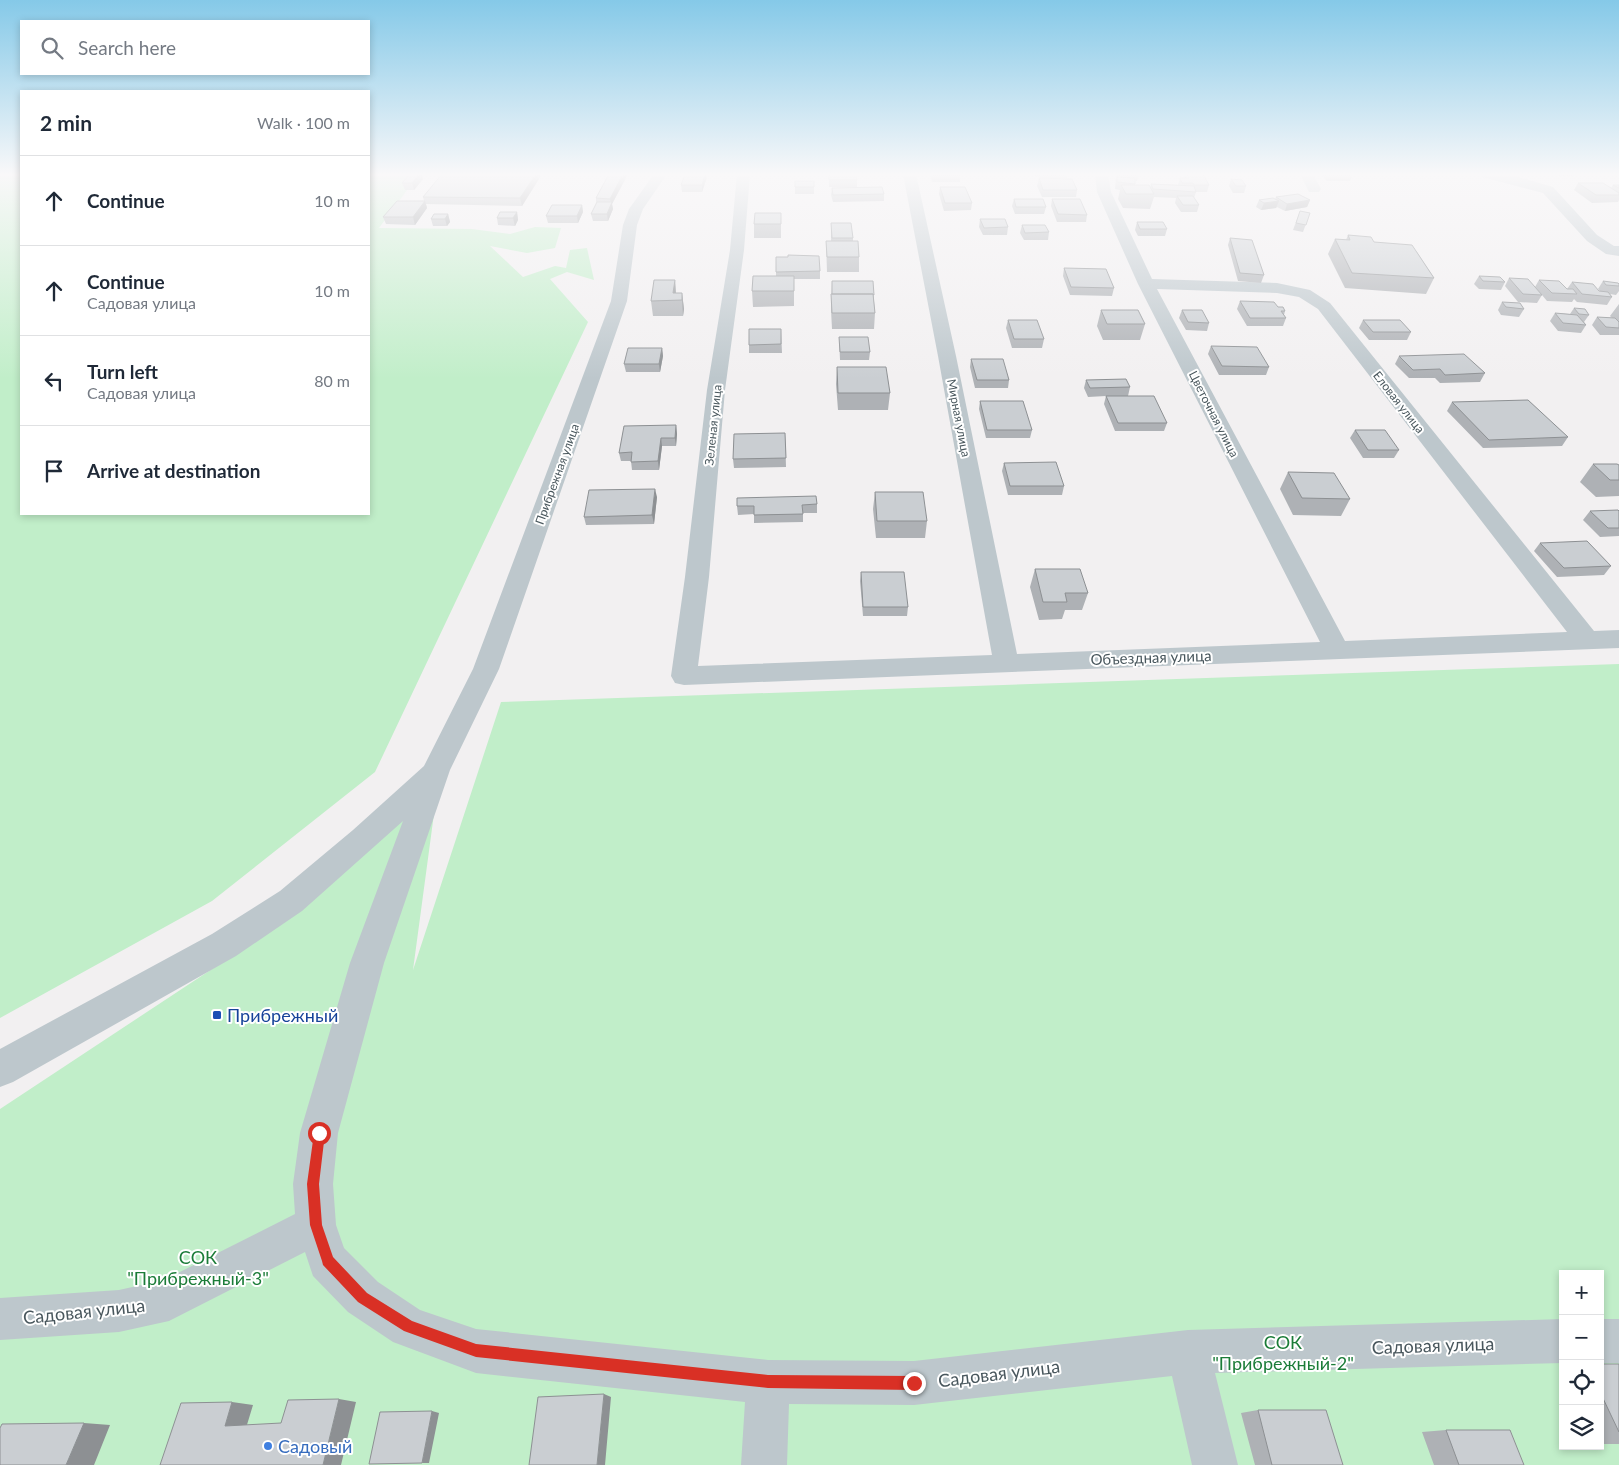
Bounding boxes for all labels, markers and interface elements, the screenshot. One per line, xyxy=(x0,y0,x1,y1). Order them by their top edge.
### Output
search box xyxy=(20,20,370,75)
icon: search xyxy=(38,34,66,62)
text: Search here xyxy=(78,36,176,59)
text: 2 min xyxy=(40,110,92,135)
text: Walk · 100 m xyxy=(257,113,350,132)
icon: ahead xyxy=(40,187,68,215)
text: Continue xyxy=(87,189,165,212)
text: 10 m xyxy=(314,191,350,210)
text: Continue xyxy=(87,270,165,293)
icon: ahead xyxy=(40,277,68,305)
text: 10 m xyxy=(314,281,350,300)
text: Садовая улица xyxy=(87,293,196,312)
text: Turn left xyxy=(87,360,158,383)
icon: left xyxy=(40,367,68,395)
street label: Цветочная улица xyxy=(1186,368,1242,460)
street label: Еловая улица xyxy=(1370,368,1428,436)
text: 80 m xyxy=(314,371,350,390)
street label: Мирная улица xyxy=(944,378,974,458)
text: Садовая улица xyxy=(87,383,196,402)
street label: Зеленая улица xyxy=(701,384,725,466)
street label: Прибрежная улица xyxy=(532,421,582,527)
icon: arrive xyxy=(40,457,68,485)
text: Arrive at destination xyxy=(87,459,260,482)
street label: Объездная улица xyxy=(1090,646,1212,668)
place label: Прибрежный xyxy=(227,1004,338,1026)
marker: Прибрежный xyxy=(211,1009,223,1021)
route start xyxy=(308,1122,331,1145)
park label: СОК "Прибрежный-3" xyxy=(127,1246,269,1289)
map controls xyxy=(1559,1270,1604,1450)
button: + xyxy=(1559,1270,1604,1315)
street label: Садовая улица xyxy=(22,1294,146,1328)
button: − xyxy=(1559,1315,1604,1360)
park label: СОК "Прибрежный-2" xyxy=(1212,1331,1354,1374)
street label: Садовая улица xyxy=(1371,1332,1495,1358)
street label: Садовая улица xyxy=(937,1355,1061,1391)
button: locate xyxy=(1559,1360,1604,1405)
route end xyxy=(903,1372,926,1395)
button: layers xyxy=(1559,1405,1604,1450)
place label: Садовый xyxy=(278,1435,352,1457)
marker: Садовый xyxy=(262,1440,274,1452)

